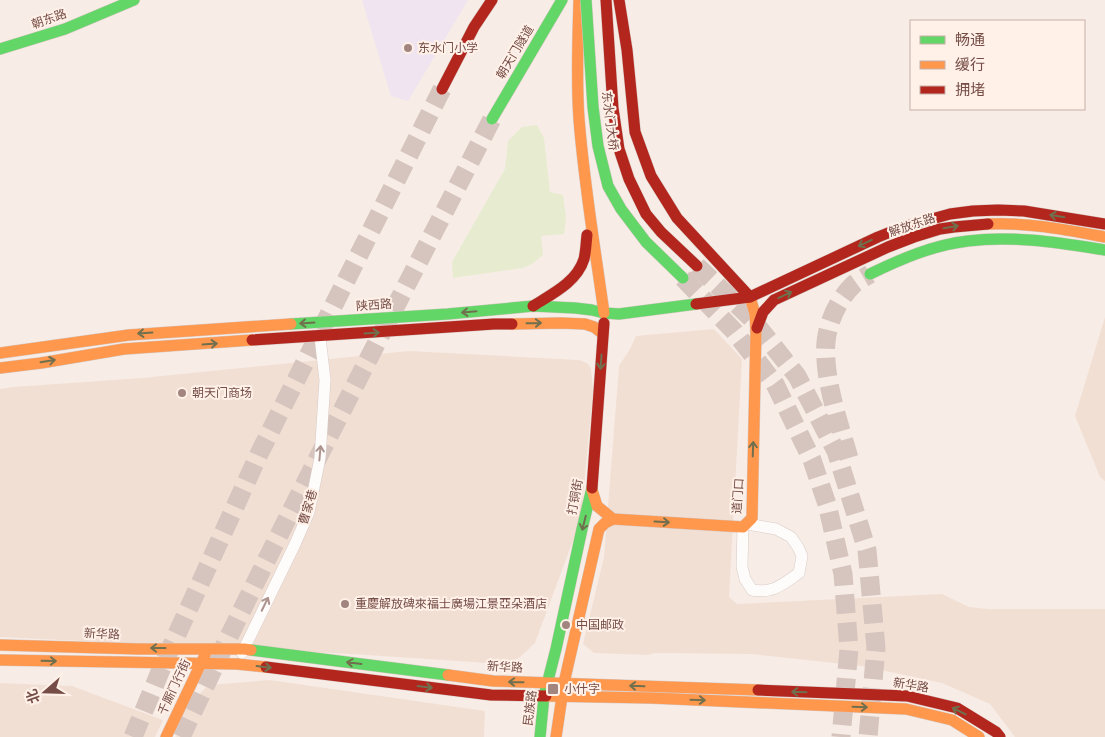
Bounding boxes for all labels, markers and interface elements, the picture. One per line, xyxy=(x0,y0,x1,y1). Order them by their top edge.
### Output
street label: 朝东路 xyxy=(29,5,69,32)
legend xyxy=(910,20,1085,110)
street label: 朝天门隧道 xyxy=(492,22,537,82)
text: 畅通 xyxy=(955,29,985,50)
place label: 东水门小学 xyxy=(418,39,478,56)
marker: 东水门小学 xyxy=(402,42,414,54)
text: 缓行 xyxy=(955,54,985,75)
text: 拥堵 xyxy=(955,79,985,100)
street label: 东水门大桥 xyxy=(598,90,623,152)
street label: 解放东路 xyxy=(886,209,937,240)
one-way arrow xyxy=(1049,210,1065,220)
one-way arrow xyxy=(943,222,959,232)
one-way arrow xyxy=(858,239,873,249)
one-way arrow xyxy=(777,289,792,299)
street label: 陕西路 xyxy=(355,295,393,314)
one-way arrow xyxy=(461,307,477,317)
one-way arrow xyxy=(299,318,315,328)
one-way arrow xyxy=(526,318,542,328)
one-way arrow xyxy=(364,328,380,338)
one-way arrow xyxy=(137,329,153,338)
one-way arrow xyxy=(201,339,217,348)
one-way arrow xyxy=(596,353,606,369)
one-way arrow xyxy=(40,356,56,366)
place label: 朝天门商场 xyxy=(192,384,252,401)
marker: 朝天门商场 xyxy=(176,387,188,399)
one-way arrow xyxy=(749,442,758,458)
one-way arrow xyxy=(316,445,325,461)
street label: 道门口 xyxy=(728,477,747,515)
street label: 打铜街 xyxy=(563,478,586,516)
street label: 曹家巷 xyxy=(294,487,321,527)
one-way arrow xyxy=(579,514,588,530)
one-way arrow xyxy=(653,518,669,527)
place label: 重慶解放碑來福士廣場江景亞朵酒店 xyxy=(355,595,547,612)
one-way arrow xyxy=(261,597,271,612)
marker: 重慶解放碑來福士廣場江景亞朵酒店 xyxy=(339,598,351,610)
place label: 中国邮政 xyxy=(576,616,624,633)
marker: 中国邮政 xyxy=(560,619,572,631)
street label: 新华路 xyxy=(84,624,120,643)
one-way arrow xyxy=(150,644,166,653)
one-way arrow xyxy=(40,656,56,666)
street label: 千厮门行街 xyxy=(153,656,194,718)
street label: 新华路 xyxy=(487,657,523,676)
one-way arrow xyxy=(347,658,363,668)
one-way arrow xyxy=(255,662,271,672)
north arrow xyxy=(20,667,70,717)
street label: 新华路 xyxy=(892,673,930,696)
one-way arrow xyxy=(508,677,524,687)
place label: 小什字 xyxy=(564,680,600,697)
one-way arrow xyxy=(629,681,645,690)
one-way arrow xyxy=(417,682,433,692)
marker: 小什字 xyxy=(546,682,560,696)
text: 北 xyxy=(21,687,44,706)
one-way arrow xyxy=(792,687,808,696)
street label: 民族路 xyxy=(519,689,540,727)
one-way arrow xyxy=(690,695,706,705)
one-way arrow xyxy=(852,702,868,711)
one-way arrow xyxy=(952,706,967,716)

